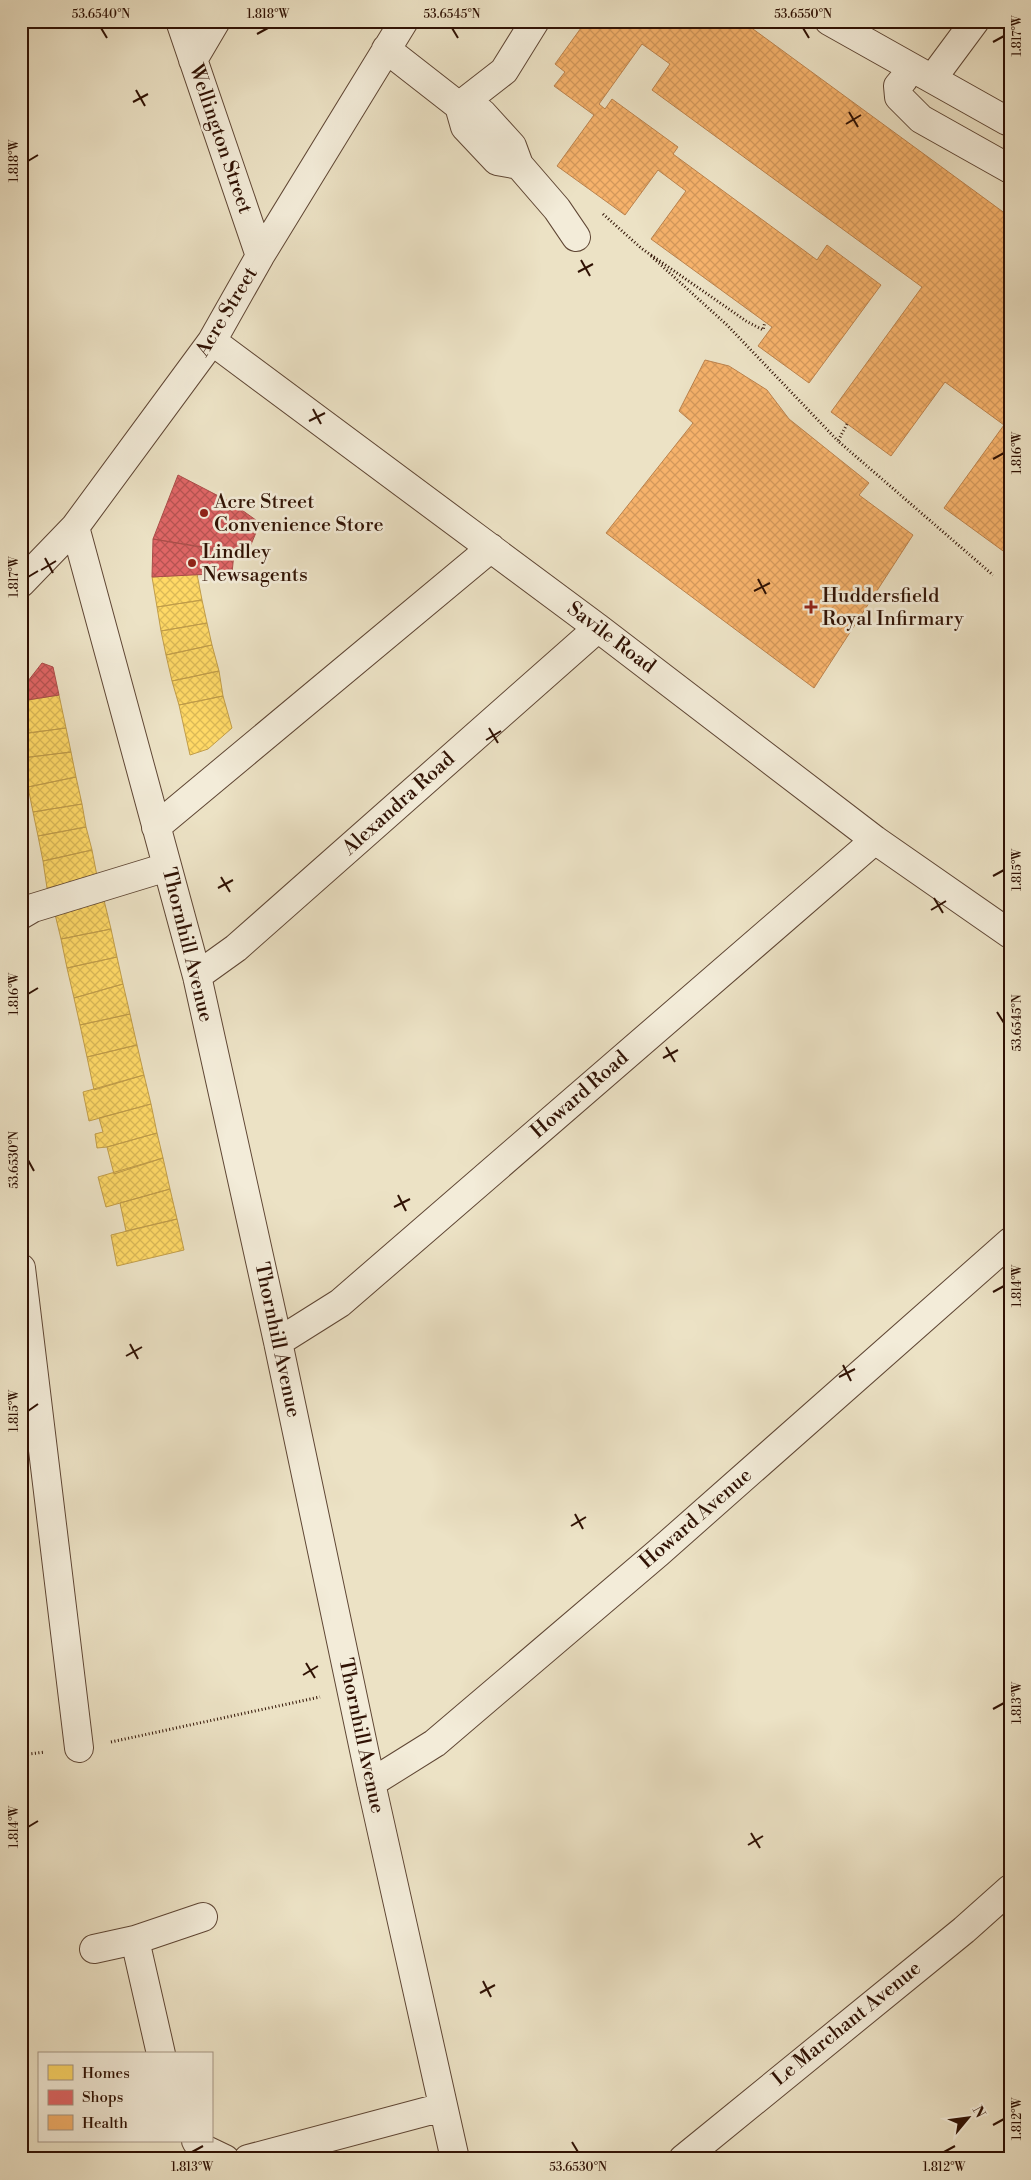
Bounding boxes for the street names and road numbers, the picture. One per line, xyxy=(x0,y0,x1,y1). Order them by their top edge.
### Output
street label: Wellington Street xyxy=(182,60,257,217)
street label: Acre Street xyxy=(190,263,264,362)
street label: Savile Road xyxy=(562,597,661,680)
street label: Alexandra Road xyxy=(337,747,461,862)
street label: Thornhill Avenue xyxy=(156,865,218,1025)
street label: Howard Road xyxy=(526,1045,634,1144)
street label: Thornhill Avenue xyxy=(248,1260,306,1420)
street label: Howard Avenue xyxy=(635,1463,757,1575)
street label: Thornhill Avenue xyxy=(332,1656,390,1816)
street label: Le Marchant Avenue xyxy=(767,1956,927,2092)

